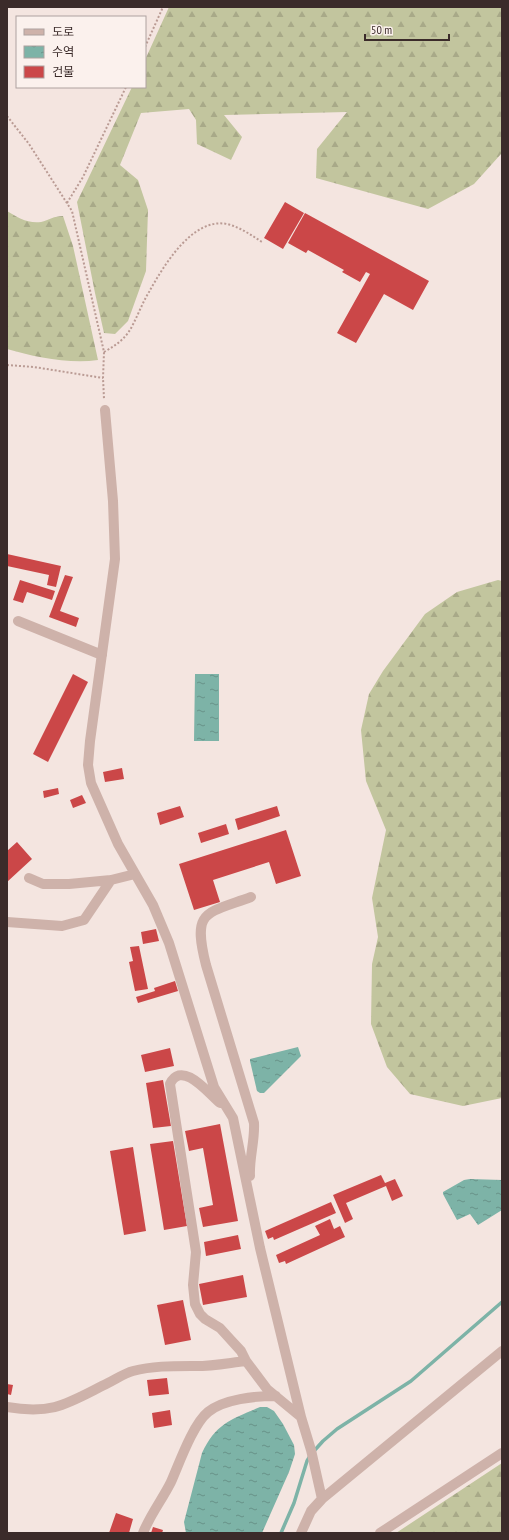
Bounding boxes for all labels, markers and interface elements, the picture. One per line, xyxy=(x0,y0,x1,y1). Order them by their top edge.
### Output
legend xyxy=(16,16,146,88)
scale bar xyxy=(365,16,449,42)
text: 50 m xyxy=(371,22,392,37)
text: 도로 xyxy=(52,24,74,39)
text: 수역 xyxy=(52,44,74,59)
text: 건물 xyxy=(52,64,74,79)

